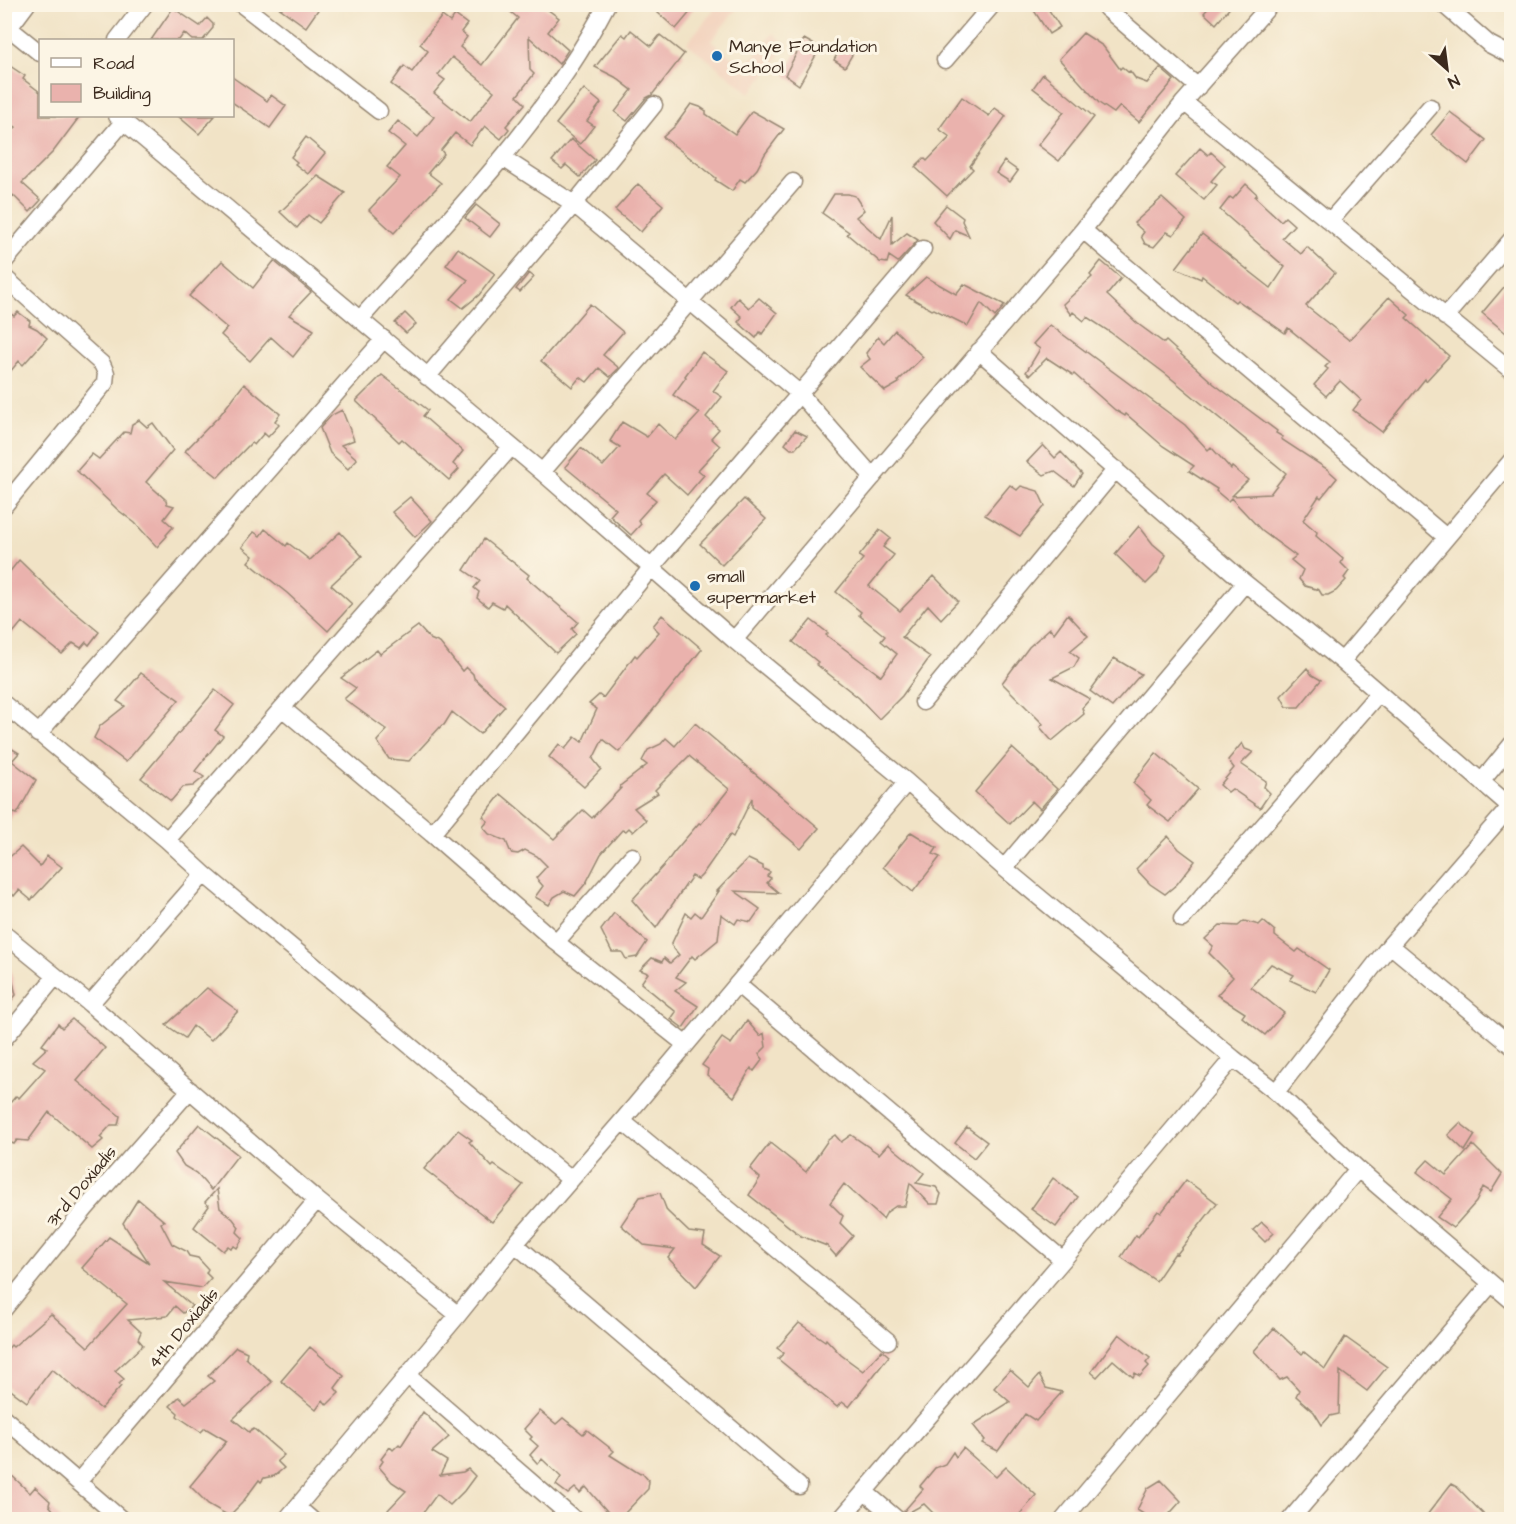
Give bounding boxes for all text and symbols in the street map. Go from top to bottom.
place label: Manye Foundation School [729,34,877,80]
legend [39,39,234,117]
north arrow [1417,39,1477,99]
marker: Manye Foundation School [710,49,724,63]
text: Road [93,51,134,76]
text: N [1444,69,1463,93]
text: Building [93,81,151,107]
place label: small supermarket [707,564,817,610]
marker: small supermarket [688,579,702,593]
street label: 3rd Doxiadis [40,1140,123,1232]
street label: 4th Doxiadis [142,1282,225,1374]

